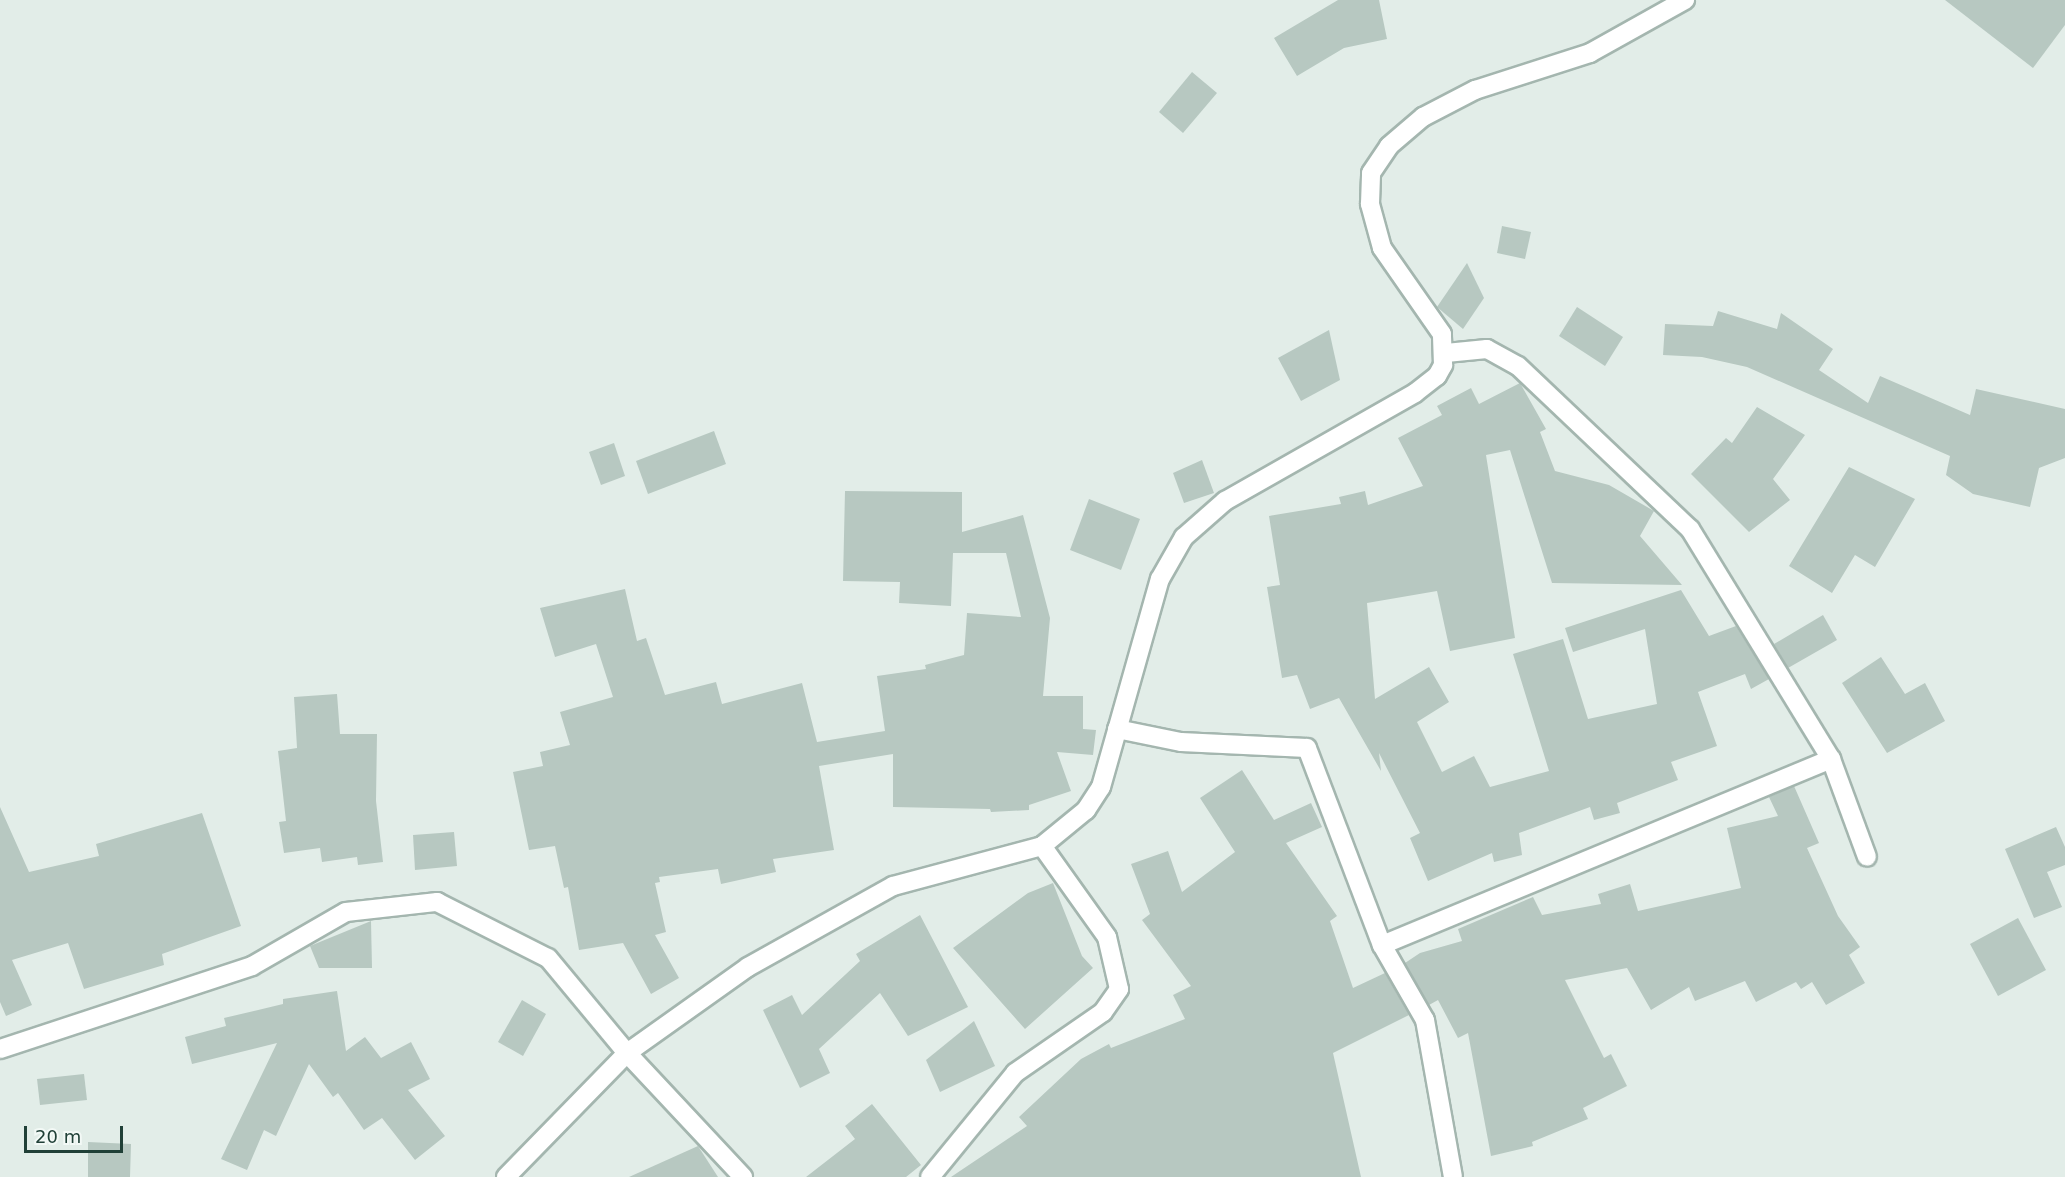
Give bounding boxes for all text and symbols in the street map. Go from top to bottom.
scale bar [27,1114,126,1152]
text: 20 m [35,1126,81,1147]

